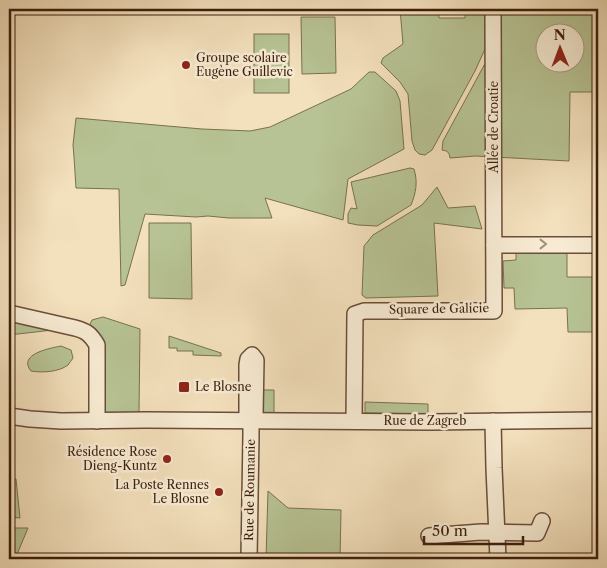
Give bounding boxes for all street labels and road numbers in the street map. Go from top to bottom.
street label: Allée de Croatie [486,81,501,174]
street label: Square de Galicie [389,300,489,317]
street label: Rue de Zagreb [384,413,466,428]
street label: Rue de Roumanie [241,439,258,541]

